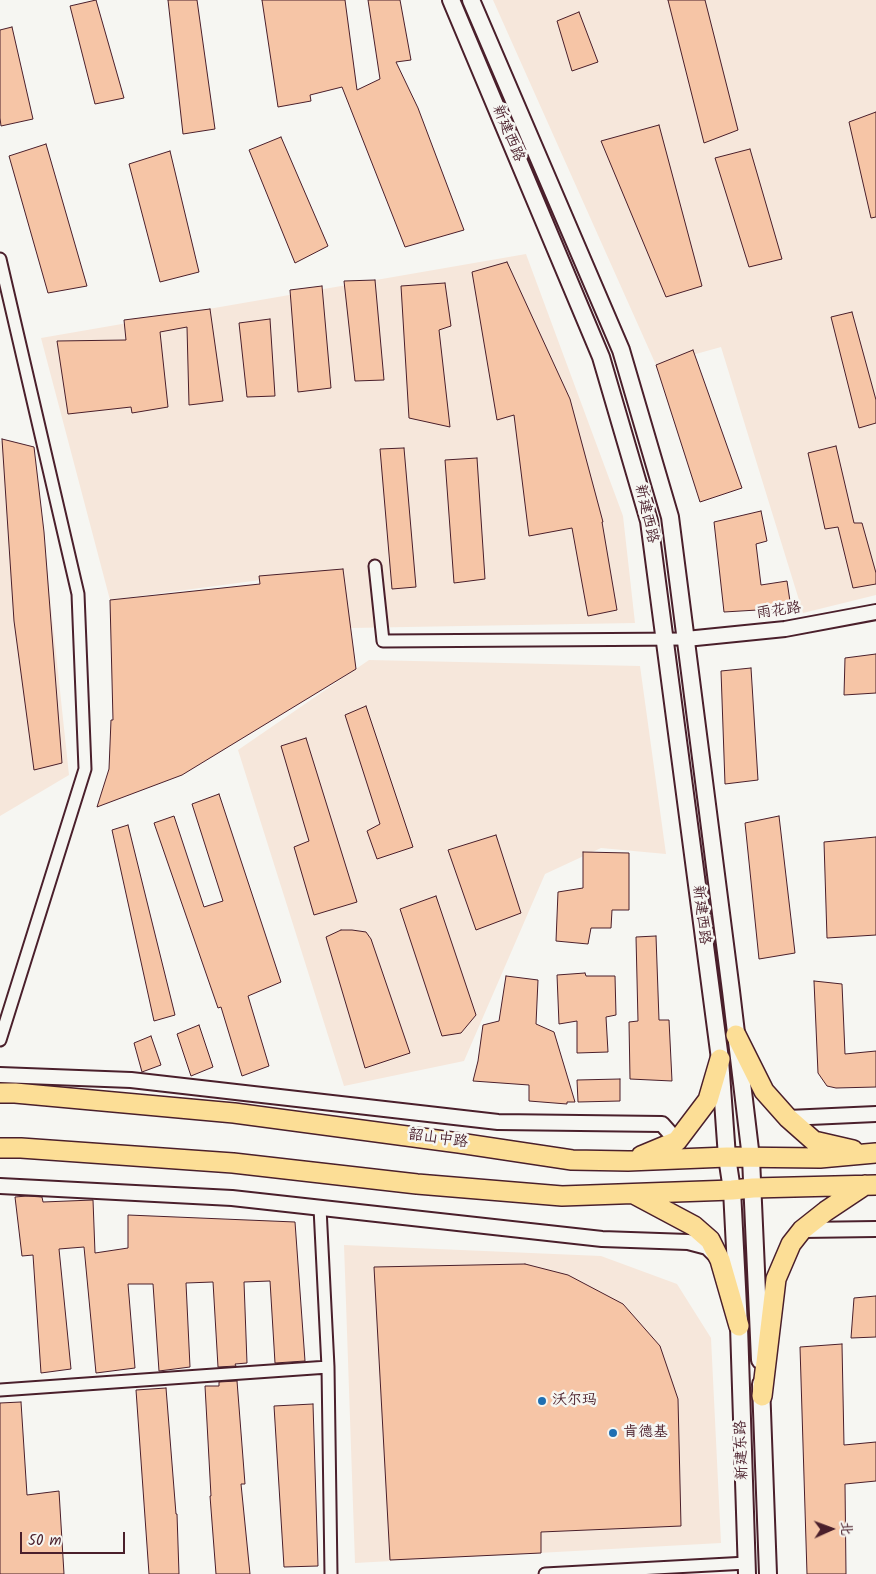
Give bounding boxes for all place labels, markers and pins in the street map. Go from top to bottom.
place label: 沃尔玛 [552,1392,597,1410]
marker: 沃尔玛 [536,1395,548,1407]
place label: 肯德基 [623,1424,668,1442]
marker: 肯德基 [607,1427,619,1439]

